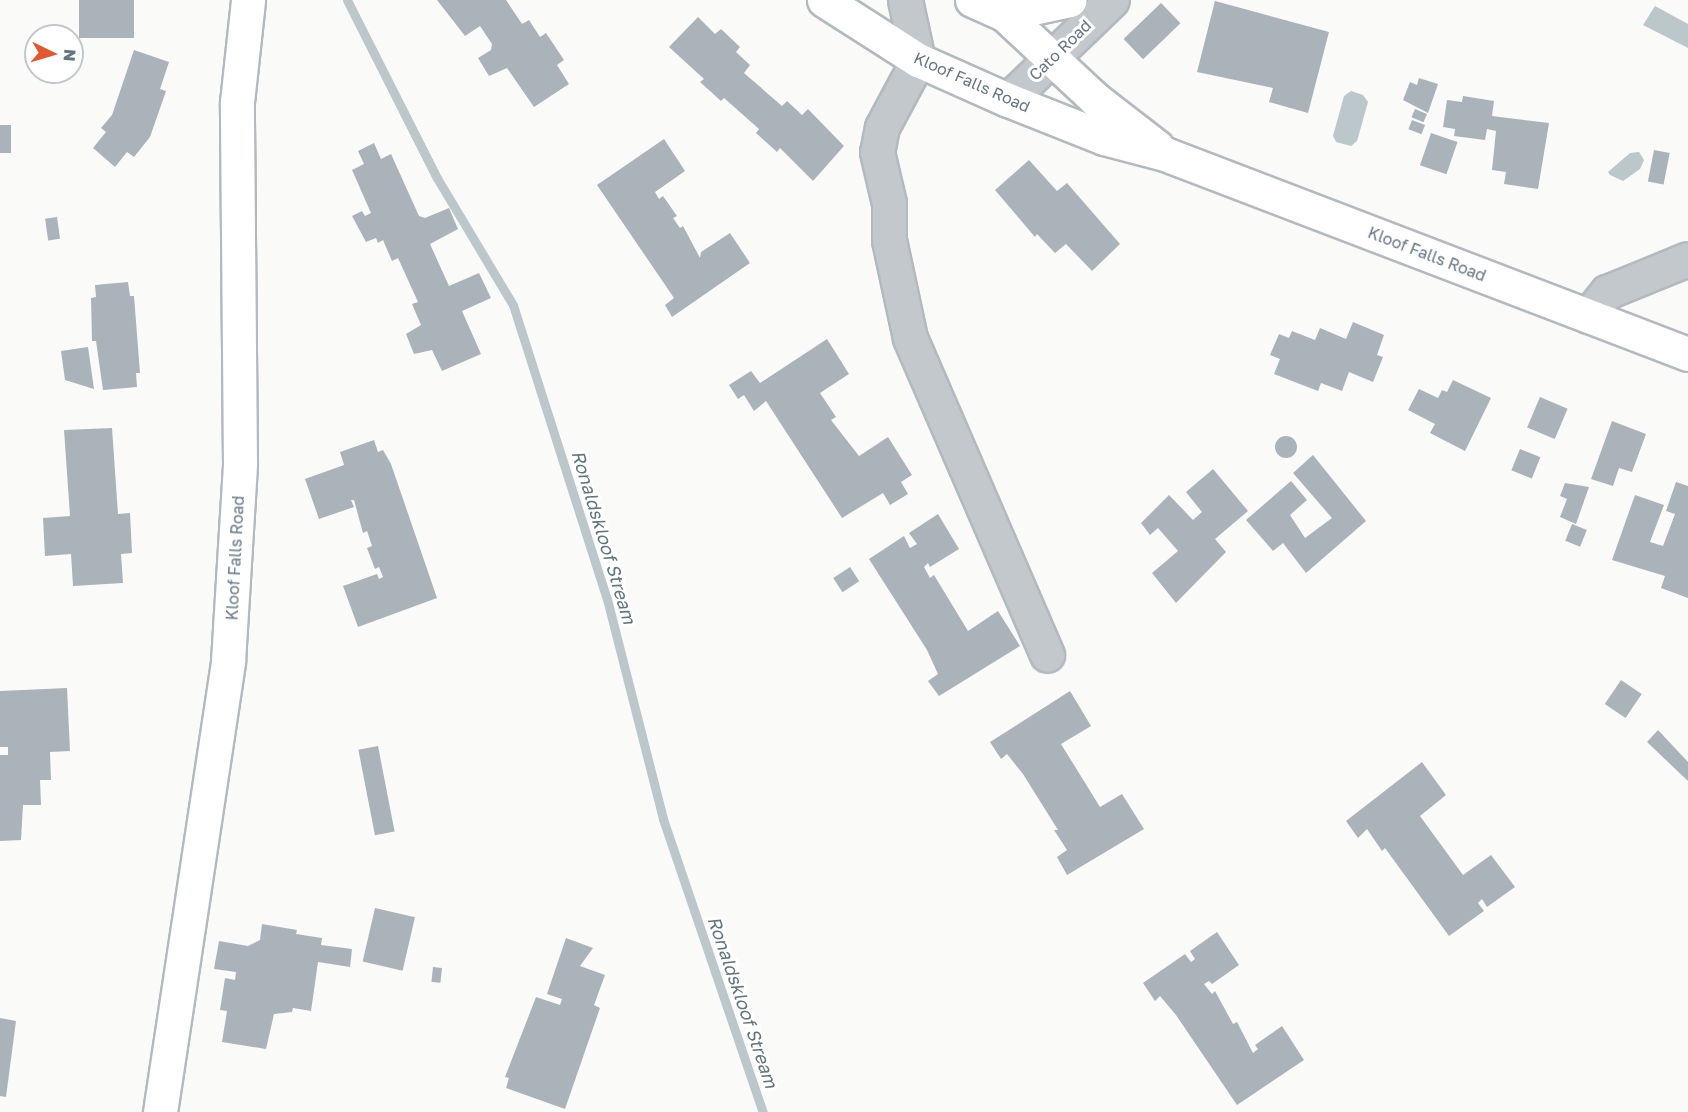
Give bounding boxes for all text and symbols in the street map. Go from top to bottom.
street label: Cato Road [1025,16,1095,84]
north arrow [24,24,84,84]
text: N [59,48,80,62]
street label: Kloof Falls Road [911,48,1033,116]
street label: Kloof Falls Road [1365,223,1489,285]
water label: Ronaldskloof Stream [567,448,641,626]
street label: Kloof Falls Road [222,495,248,621]
water label: Ronaldskloof Stream [703,913,783,1091]

